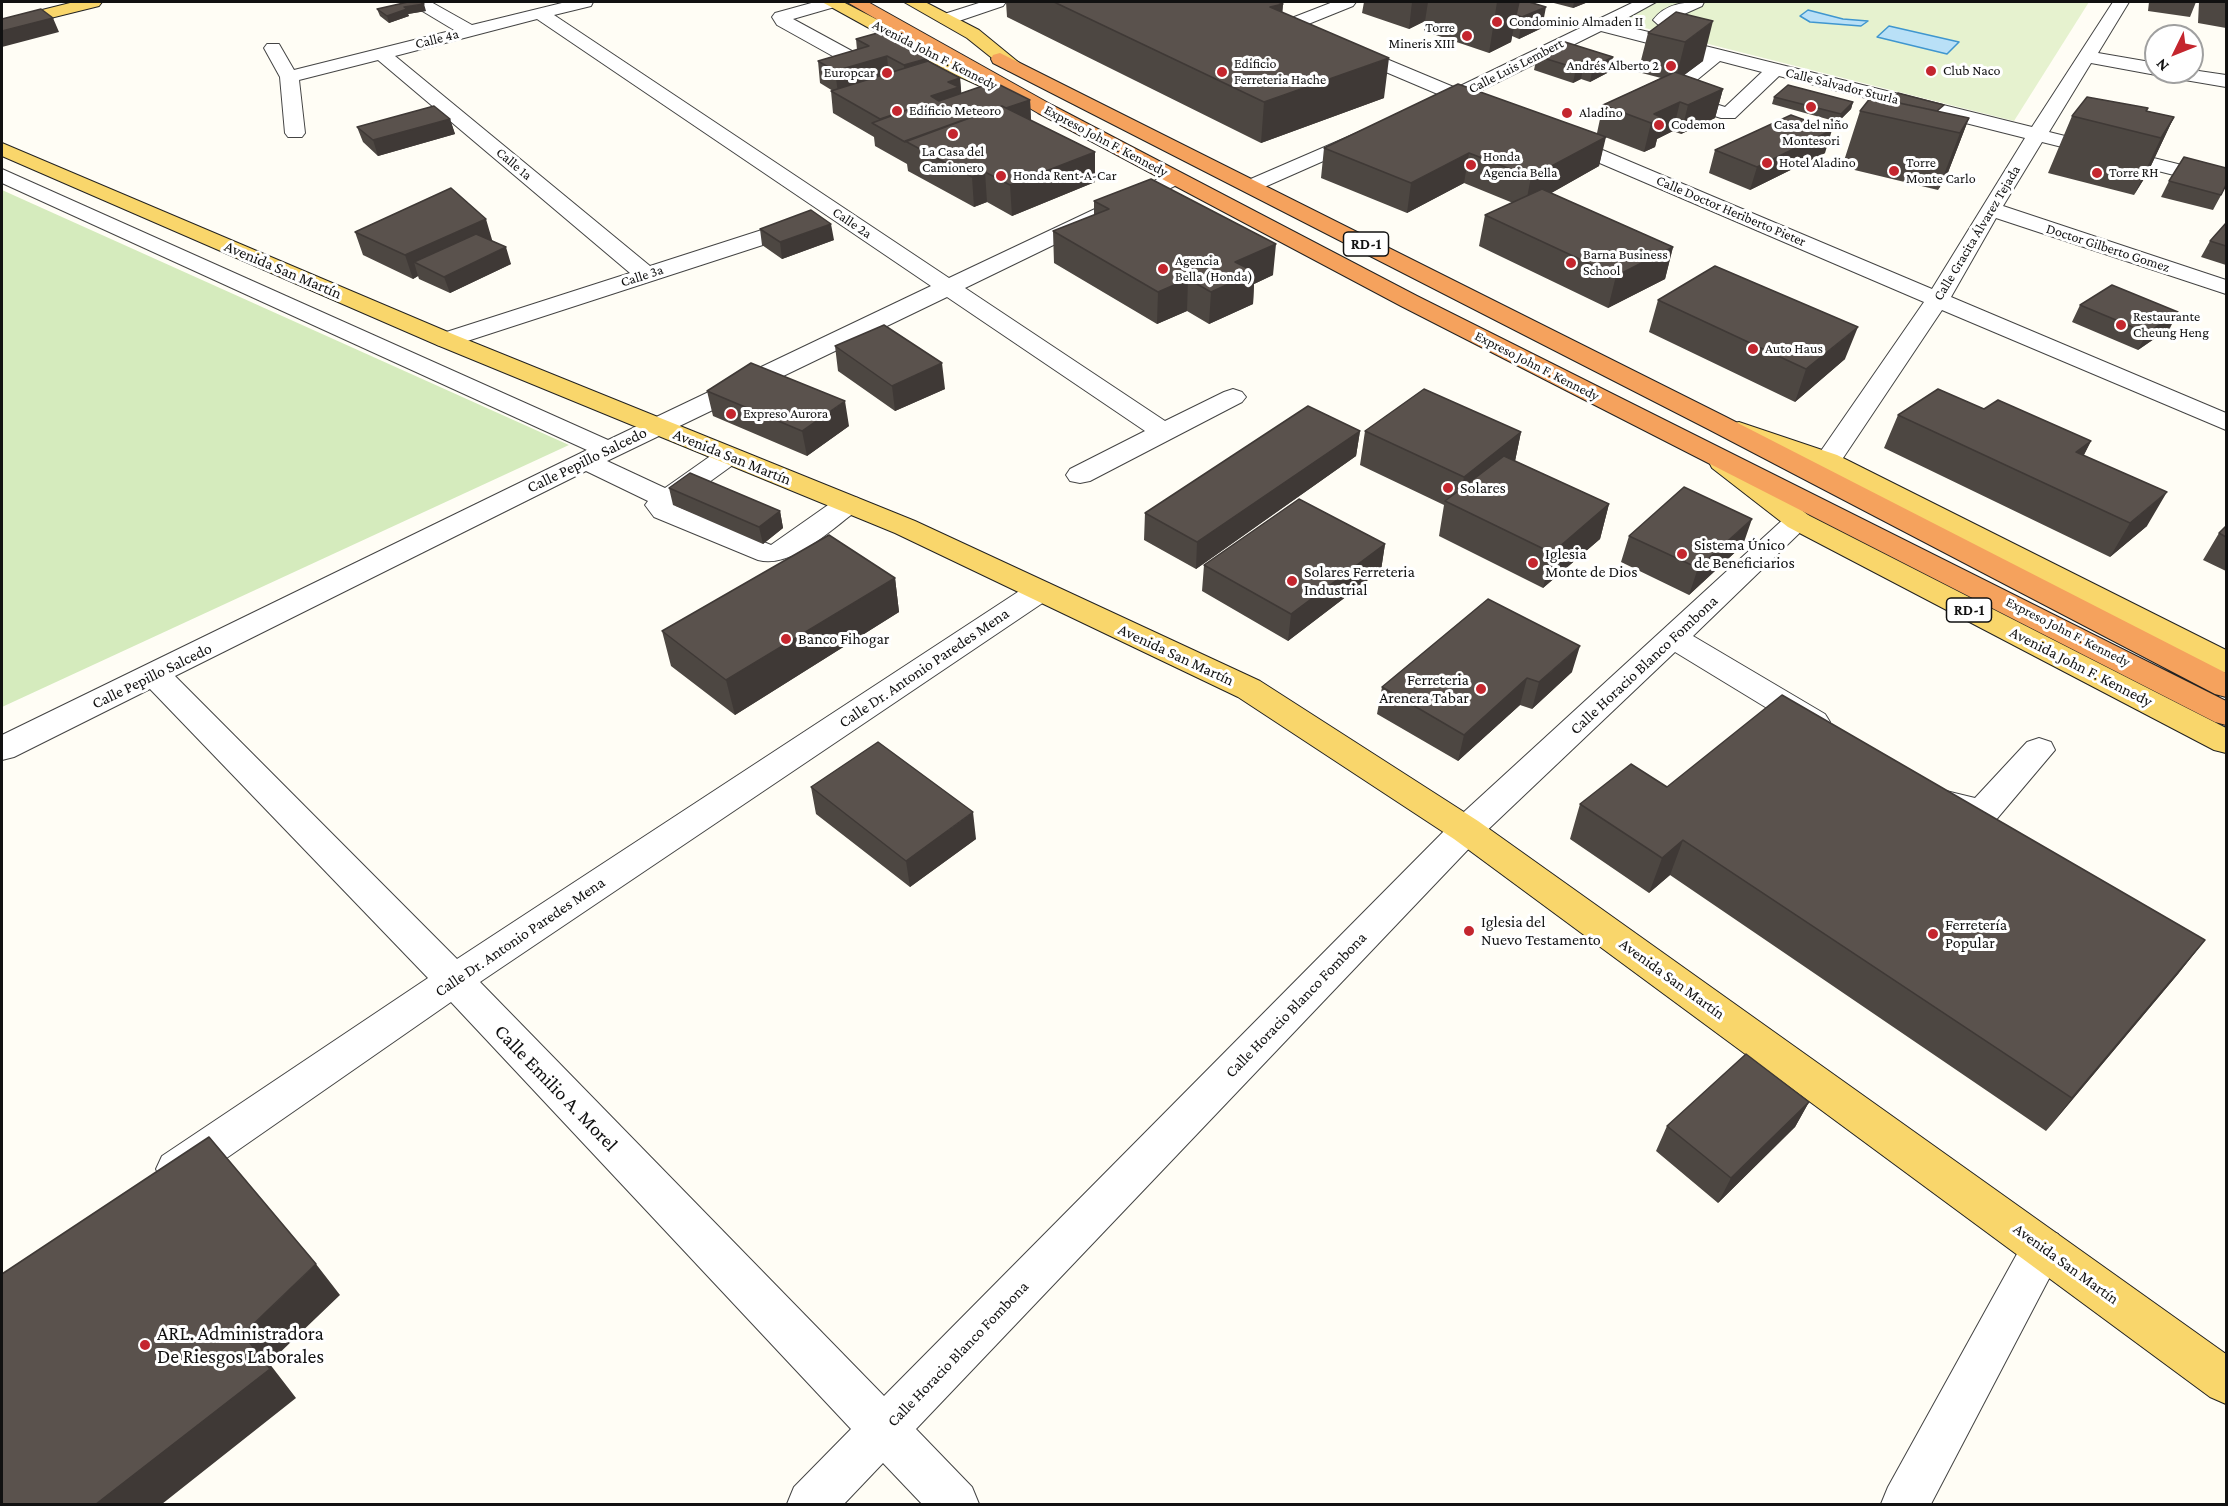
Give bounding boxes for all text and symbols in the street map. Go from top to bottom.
place label: Condominio Almaden II [1509,14,1643,30]
marker: Condominio Almaden II [1490,15,1504,29]
street label: Avenida John F. Kennedy [870,16,1000,94]
place label: Torre Mineris XIII [1389,20,1455,52]
north arrow [2144,24,2204,84]
street label: Calle 4a [413,25,461,53]
marker: Torre Mineris XIII [1460,29,1474,43]
street label: Calle Luis Lembert [1466,35,1566,97]
text: N [2152,55,2172,75]
place label: Edificio Ferreteria Hache [1234,56,1326,88]
place label: Andrés Alberto 2 [1566,58,1659,74]
marker: Andrés Alberto 2 [1664,59,1678,73]
place label: Club Naco [1943,63,2000,79]
street label: Calle Salvador Sturla [1784,64,1900,108]
marker: Club Naco [1924,64,1938,78]
place label: Europcar [824,65,875,81]
marker: Edificio Ferreteria Hache [1215,65,1229,79]
marker: Europcar [880,66,894,80]
marker: Casa del niño Montesori [1804,100,1818,114]
street label: Expreso John F. Kennedy [1041,101,1171,181]
place label: Edificio Meteoro [909,103,1001,119]
marker: Edificio Meteoro [890,104,904,118]
place label: Aladino [1579,105,1623,121]
marker: Aladino [1560,106,1574,120]
place label: Codemon [1671,117,1725,133]
place label: Casa del niño Montesori [1774,117,1848,150]
marker: Codemon [1652,118,1666,132]
marker: La Casa del Camionero [946,127,960,141]
street label: Calle 1a [493,144,535,184]
place label: La Casa del Camionero [922,144,984,176]
place label: Honda Agencia Bella [1483,149,1557,182]
place label: Hotel Aladino [1779,155,1856,171]
place label: Torre Monte Carlo [1906,155,1976,188]
marker: Hotel Aladino [1760,156,1774,170]
marker: Honda Agencia Bella [1464,158,1478,172]
street label: Calle Gracita Álvarez Tejada [1930,162,2024,304]
marker: Torre Monte Carlo [1887,164,1901,178]
place label: Torre RH [2109,165,2158,181]
marker: Torre RH [2090,166,2104,180]
place label: Honda Rent-A-Car [1013,168,1117,184]
marker: Honda Rent-A-Car [994,169,1008,183]
street label: Calle Doctor Heriberto Pieter [1654,172,1808,250]
street label: Calle 2a [829,204,875,242]
street label: Doctor Gilberto Gomez [2044,220,2172,276]
road number: RD-1 [1344,232,1388,256]
street label: Avenida San Martín [221,237,345,303]
place label: Barna Business School [1583,247,1668,280]
place label: Agencia Bella (Honda) [1175,253,1253,286]
marker: Barna Business School [1564,256,1578,270]
street label: Calle 3a [619,261,665,291]
marker: Agencia Bella (Honda) [1156,262,1170,276]
place label: Restaurante Cheung Heng [2133,309,2209,342]
marker: Restaurante Cheung Heng [2114,318,2128,332]
street label: Expreso John F. Kennedy [1472,327,1602,405]
place label: Auto Haus [1765,341,1823,357]
marker: Auto Haus [1746,342,1760,356]
place label: Expreso Aurora [743,406,828,422]
marker: Expreso Aurora [724,407,738,421]
street label: Calle Pepillo Salcedo [524,423,650,497]
street label: Avenida San Martín [670,425,794,489]
place label: Solares [1460,478,1506,498]
marker: Solares [1441,481,1455,495]
place label: Sistema Único de Beneficiarios [1694,535,1795,573]
place label: Iglesia Monte de Dios [1545,544,1638,582]
marker: Sistema Único de Beneficiarios [1675,547,1689,561]
marker: Iglesia Monte de Dios [1526,556,1540,570]
place label: Solares Ferreteria Industrial [1304,562,1415,600]
marker: Solares Ferreteria Industrial [1285,574,1299,588]
street label: Calle Horacio Blanco Fombona [1566,591,1722,739]
street label: Expreso John F. Kennedy [2003,593,2133,671]
road number: RD-1 [1946,598,1992,622]
street label: Calle Dr. Antonio Paredes Mena [835,604,1013,732]
street label: Avenida San Martín [1115,620,1237,690]
street label: Avenida John F. Kennedy [2006,623,2156,711]
place label: Banco Fihogar [798,629,890,649]
marker: Banco Fihogar [779,632,793,646]
street label: Calle Pepillo Salcedo [89,639,215,713]
place label: Ferreteria Arenera Tabar [1379,670,1469,708]
marker: Ferreteria Arenera Tabar [1474,682,1488,696]
street label: Calle Dr. Antonio Paredes Mena [431,873,609,1001]
place label: Iglesia del Nuevo Testamento [1481,912,1601,950]
place label: Ferretería Popular [1945,915,2007,953]
marker: Iglesia del Nuevo Testamento [1462,924,1476,938]
marker: Ferretería Popular [1926,927,1940,941]
street label: Calle Horacio Blanco Fombona [1221,928,1371,1082]
street label: Avenida San Martín [1616,934,1728,1024]
street label: Calle Emilio A. Morel [489,1019,623,1157]
street label: Avenida San Martín [2010,1219,2122,1309]
street label: Calle Horacio Blanco Fombona [883,1277,1033,1431]
place label: ARL. Administradora De Riesgos Laborales [157,1322,324,1369]
marker: ARL. Administradora De Riesgos Laborales [138,1338,152,1352]

